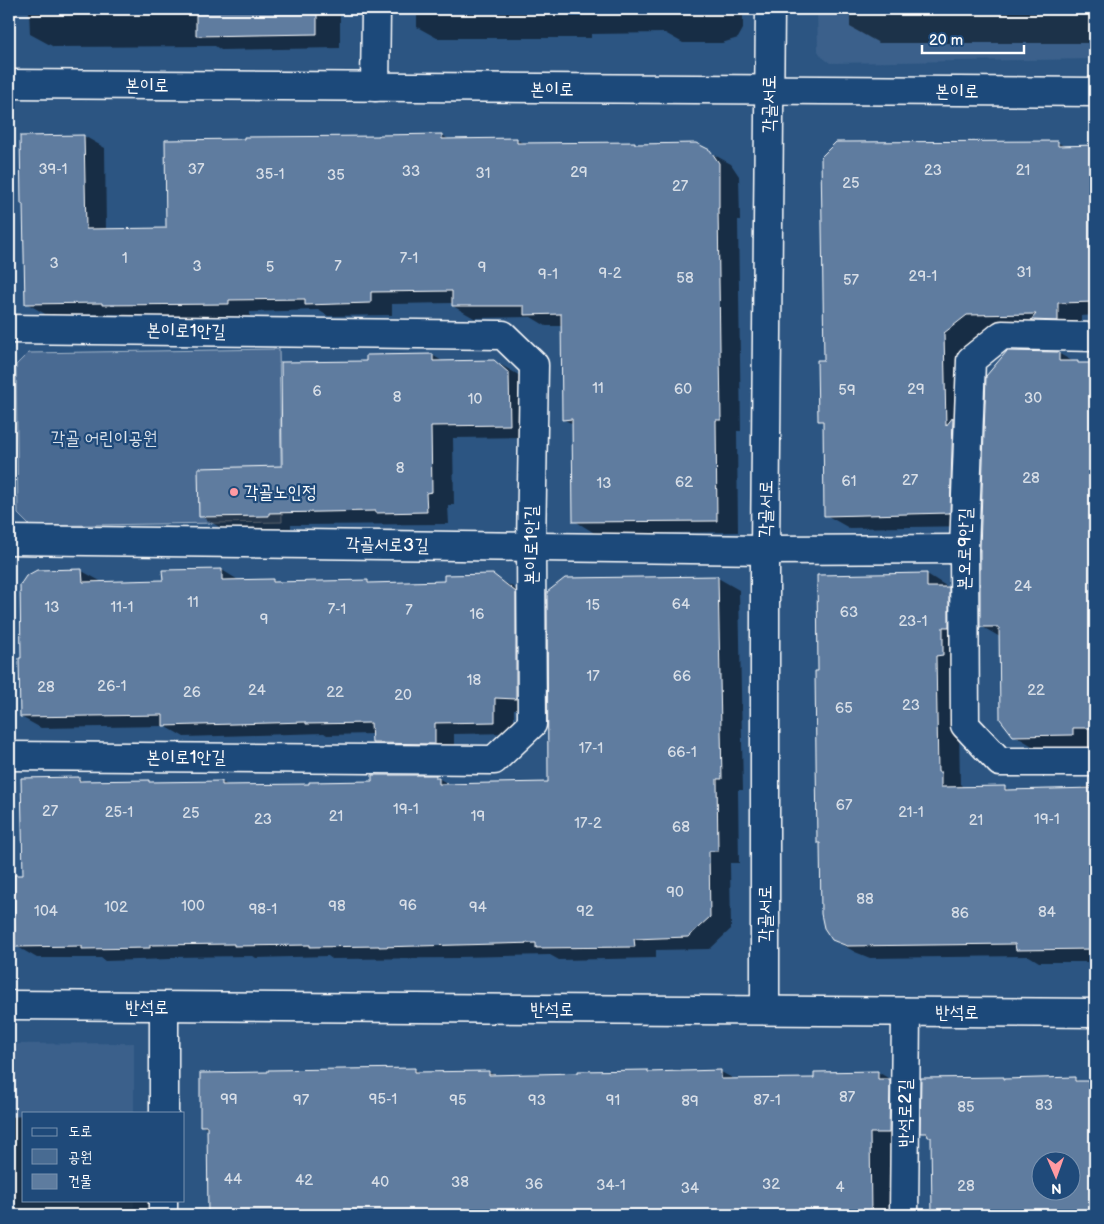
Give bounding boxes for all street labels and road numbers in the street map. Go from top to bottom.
street label: 본이로 [125,75,169,96]
street label: 각골서로 [759,75,780,133]
street label: 본이로 [530,79,574,100]
street label: 본이로 [935,81,979,102]
street label: 본이로1안길 [146,320,226,342]
street label: 각골서로 [755,480,777,538]
street label: 본이로1안길 [521,505,542,585]
street label: 본오로9안길 [954,507,976,591]
street label: 각골서로3길 [345,534,429,556]
street label: 본이로1안길 [146,747,226,768]
street label: 각골서로 [755,885,776,943]
street label: 반석로 [125,997,169,1018]
street label: 반석로 [530,999,574,1020]
street label: 반석로 [935,1002,979,1023]
street label: 반석로2길 [895,1078,916,1147]

